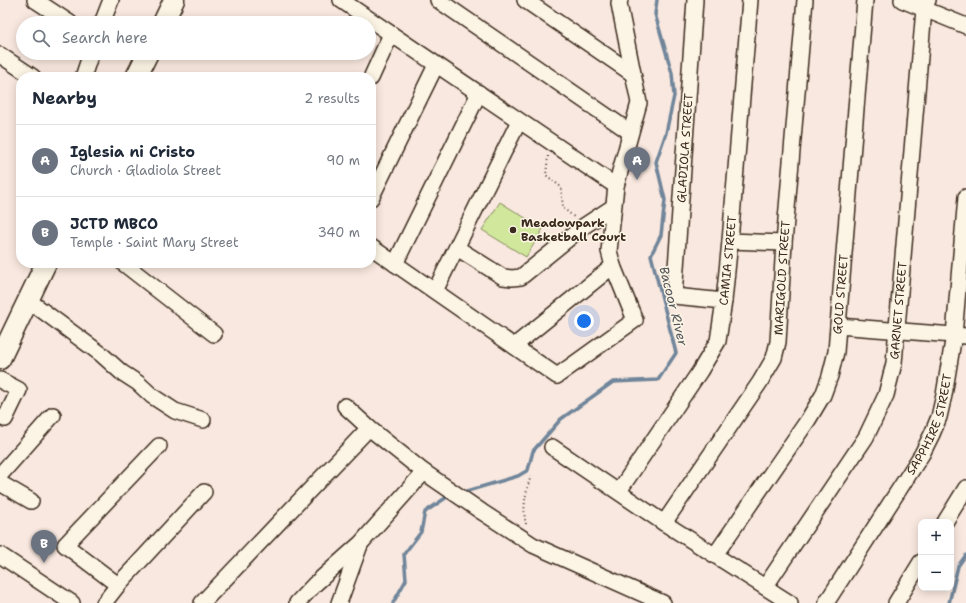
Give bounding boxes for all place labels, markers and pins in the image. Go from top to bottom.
pin: A [624,147,650,180]
place label: Meadowpark Basketball Court [521,215,626,245]
marker: Meadowpark Basketball Court [508,225,518,235]
pin: B [31,530,57,563]

